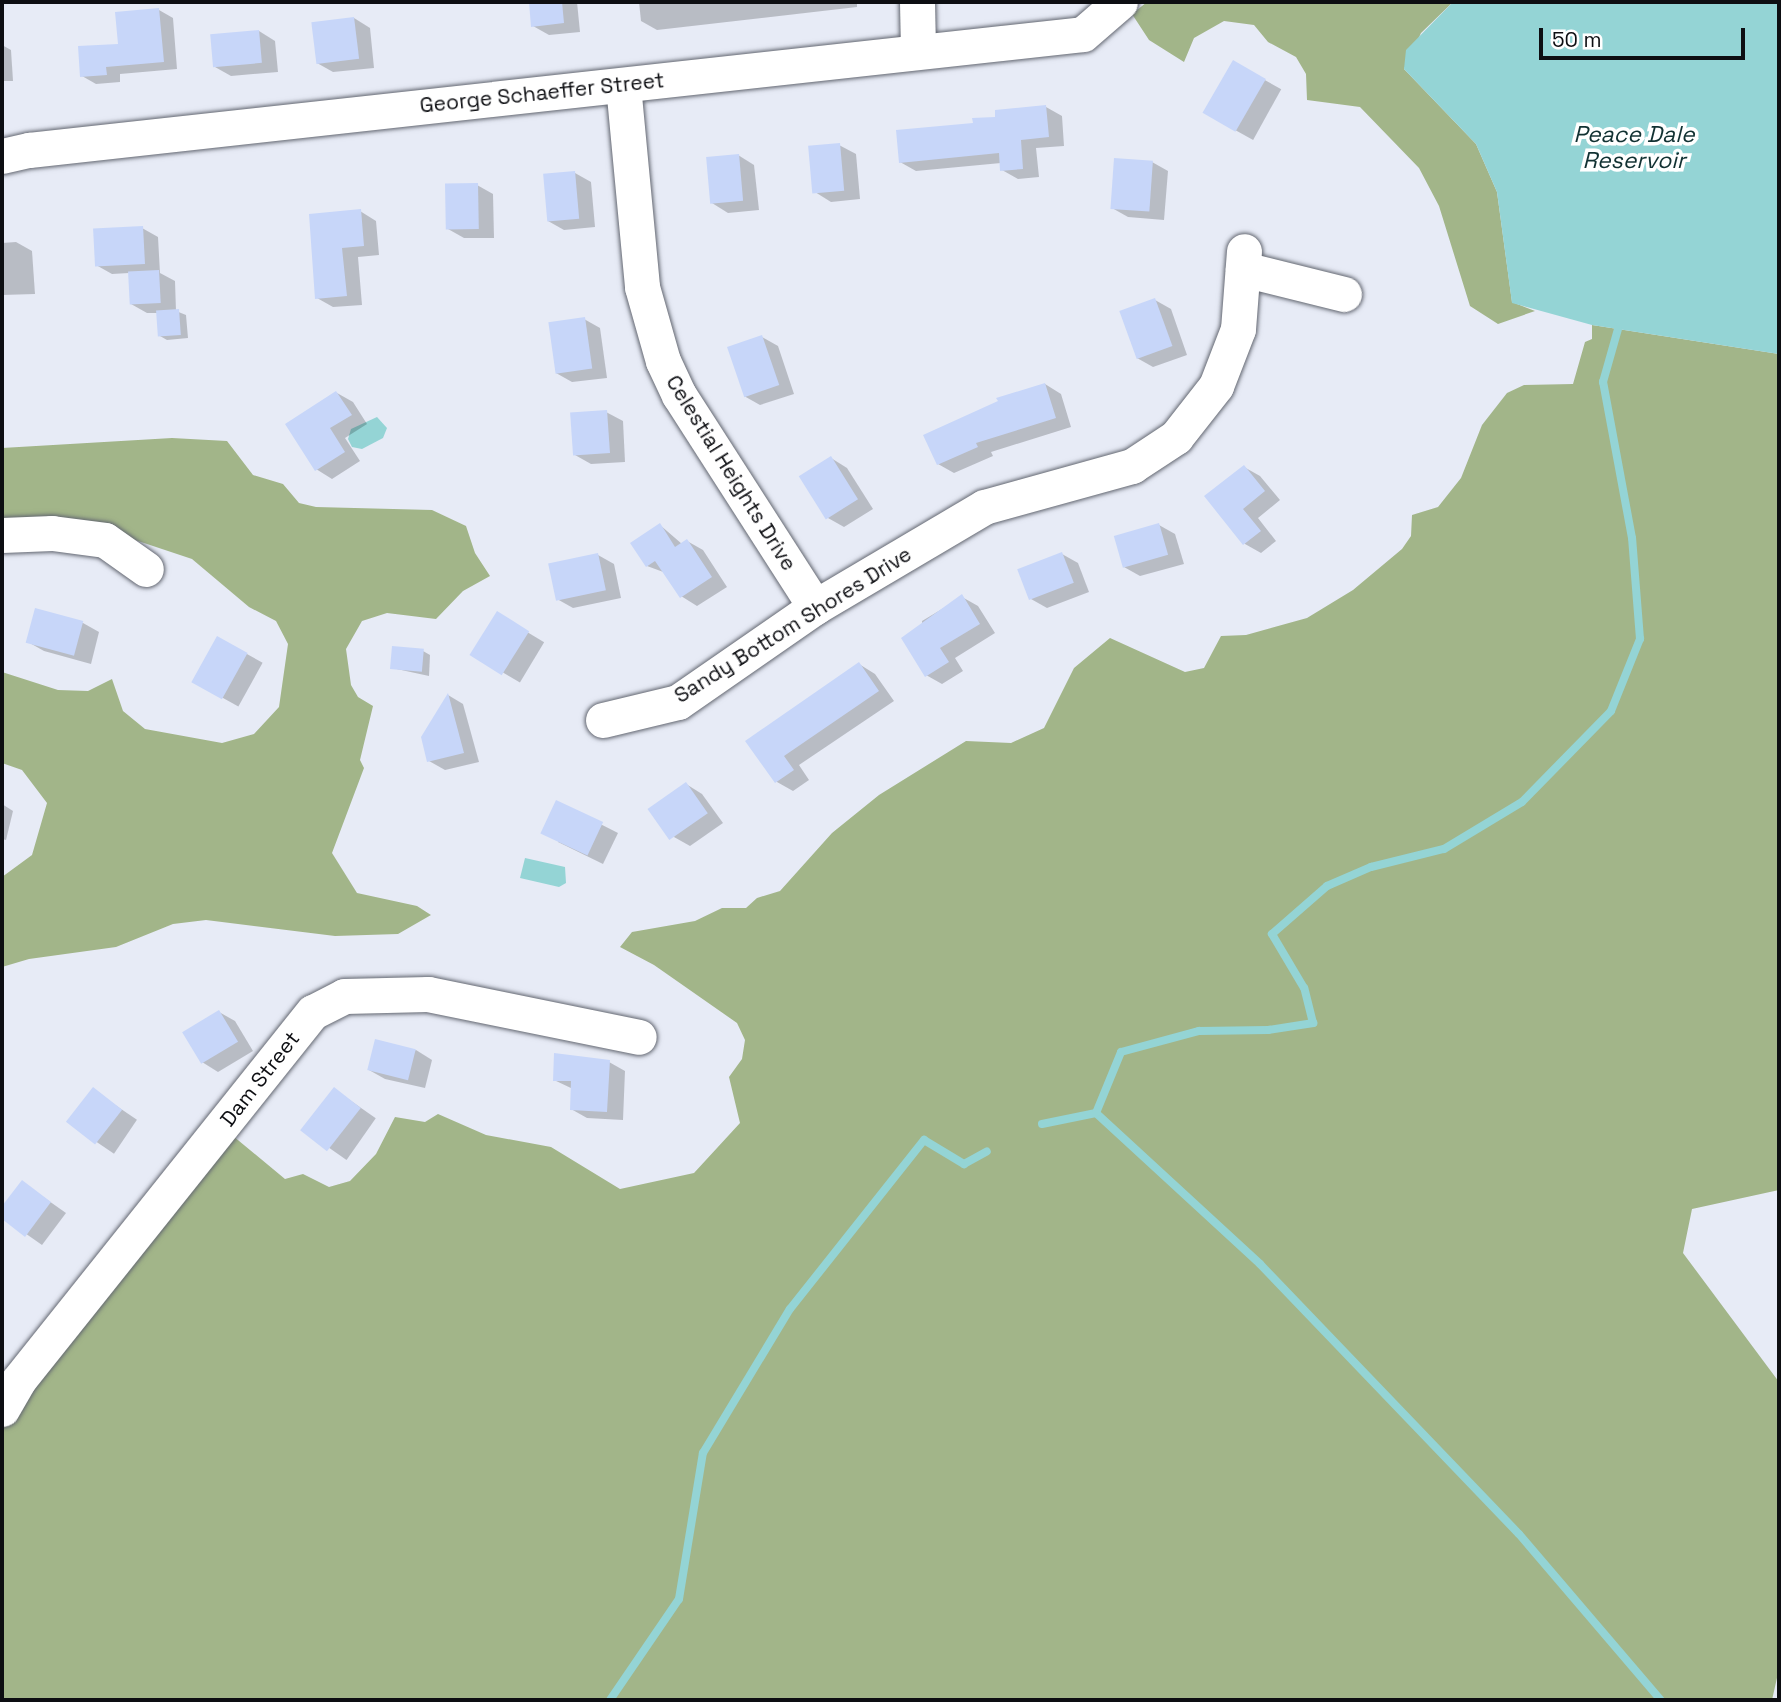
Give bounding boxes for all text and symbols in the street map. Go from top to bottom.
scale bar [1543,14,1750,58]
text: 50 m [1552,26,1602,53]
street label: George Schaeffer Street [419,68,665,118]
water label: Peace Dale Reservoir [1574,120,1694,174]
street label: Celestial Heights Drive [661,371,801,575]
street label: Sandy Bottom Shores Drive [670,542,916,708]
street label: Dam Street [215,1026,305,1132]

